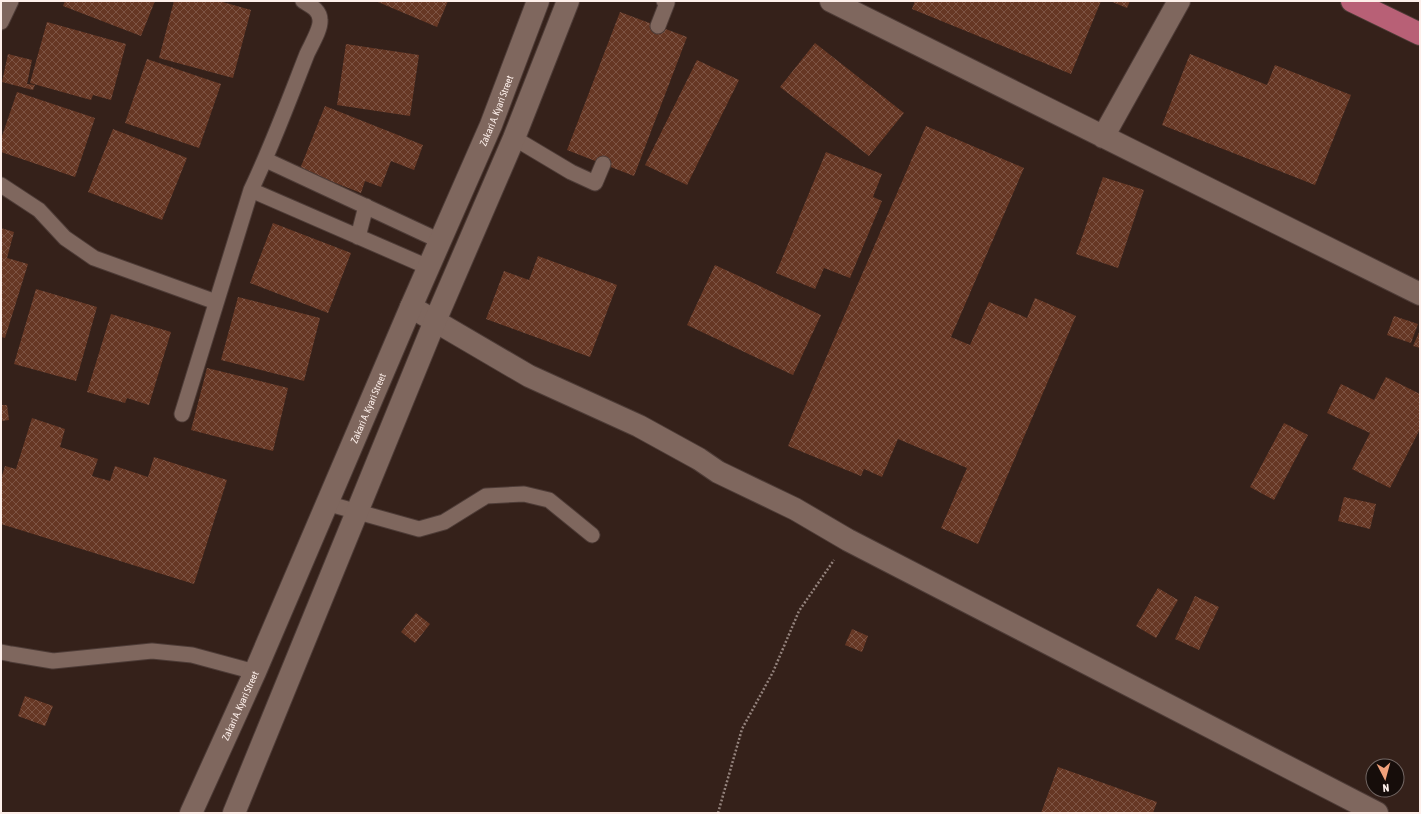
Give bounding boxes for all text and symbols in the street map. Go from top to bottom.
street label: Zakari A. Kyari Street [477,74,515,147]
street label: Zakari A. Kyari Street [348,371,388,445]
street label: Zakari A. Kyari Street [219,669,260,742]
north arrow [1365,758,1405,798]
text: N [1382,782,1390,794]

